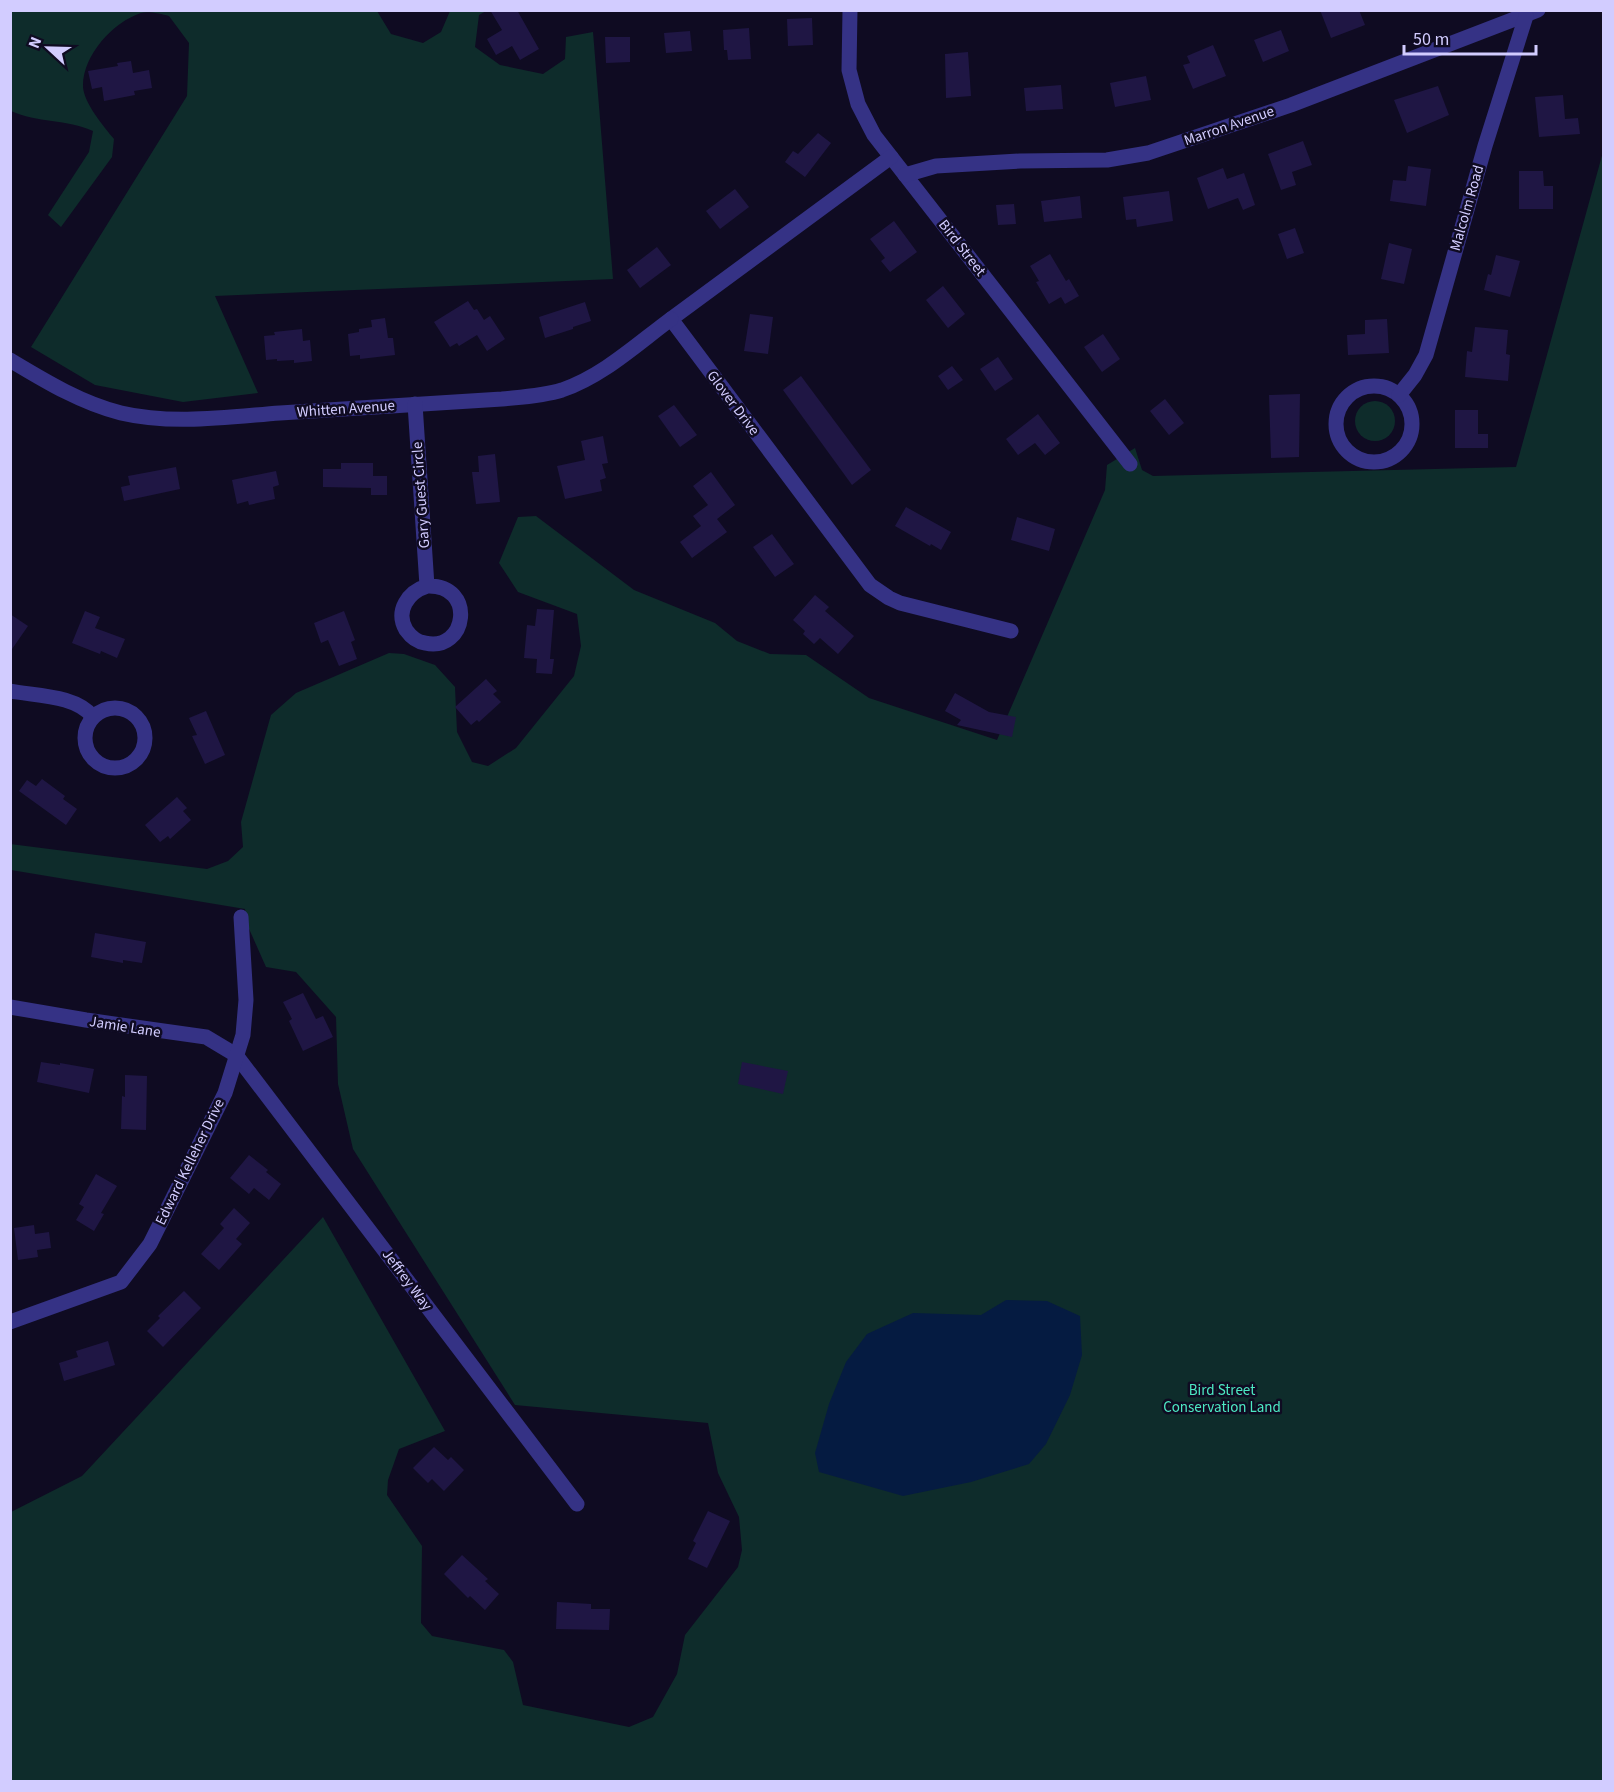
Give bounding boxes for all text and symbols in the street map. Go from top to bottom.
north arrow [18,18,78,78]
scale bar [1404,18,1536,56]
text: 50 m [1413,27,1449,52]
text: N [23,34,47,52]
street label: Marron Avenue [1181,101,1277,151]
street label: Malcolm Road [1445,163,1489,253]
street label: Bird Street [933,215,991,281]
street label: Glover Drive [702,366,764,440]
street label: Whitten Avenue [296,395,396,423]
street label: Gary Guest Circle [407,441,435,549]
street label: Jamie Lane [88,1011,162,1043]
street label: Edward Kelleher Drive [150,1095,230,1229]
street label: Jeffrey Way [377,1245,437,1315]
park label: Bird Street Conservation Land [1163,1380,1281,1418]

